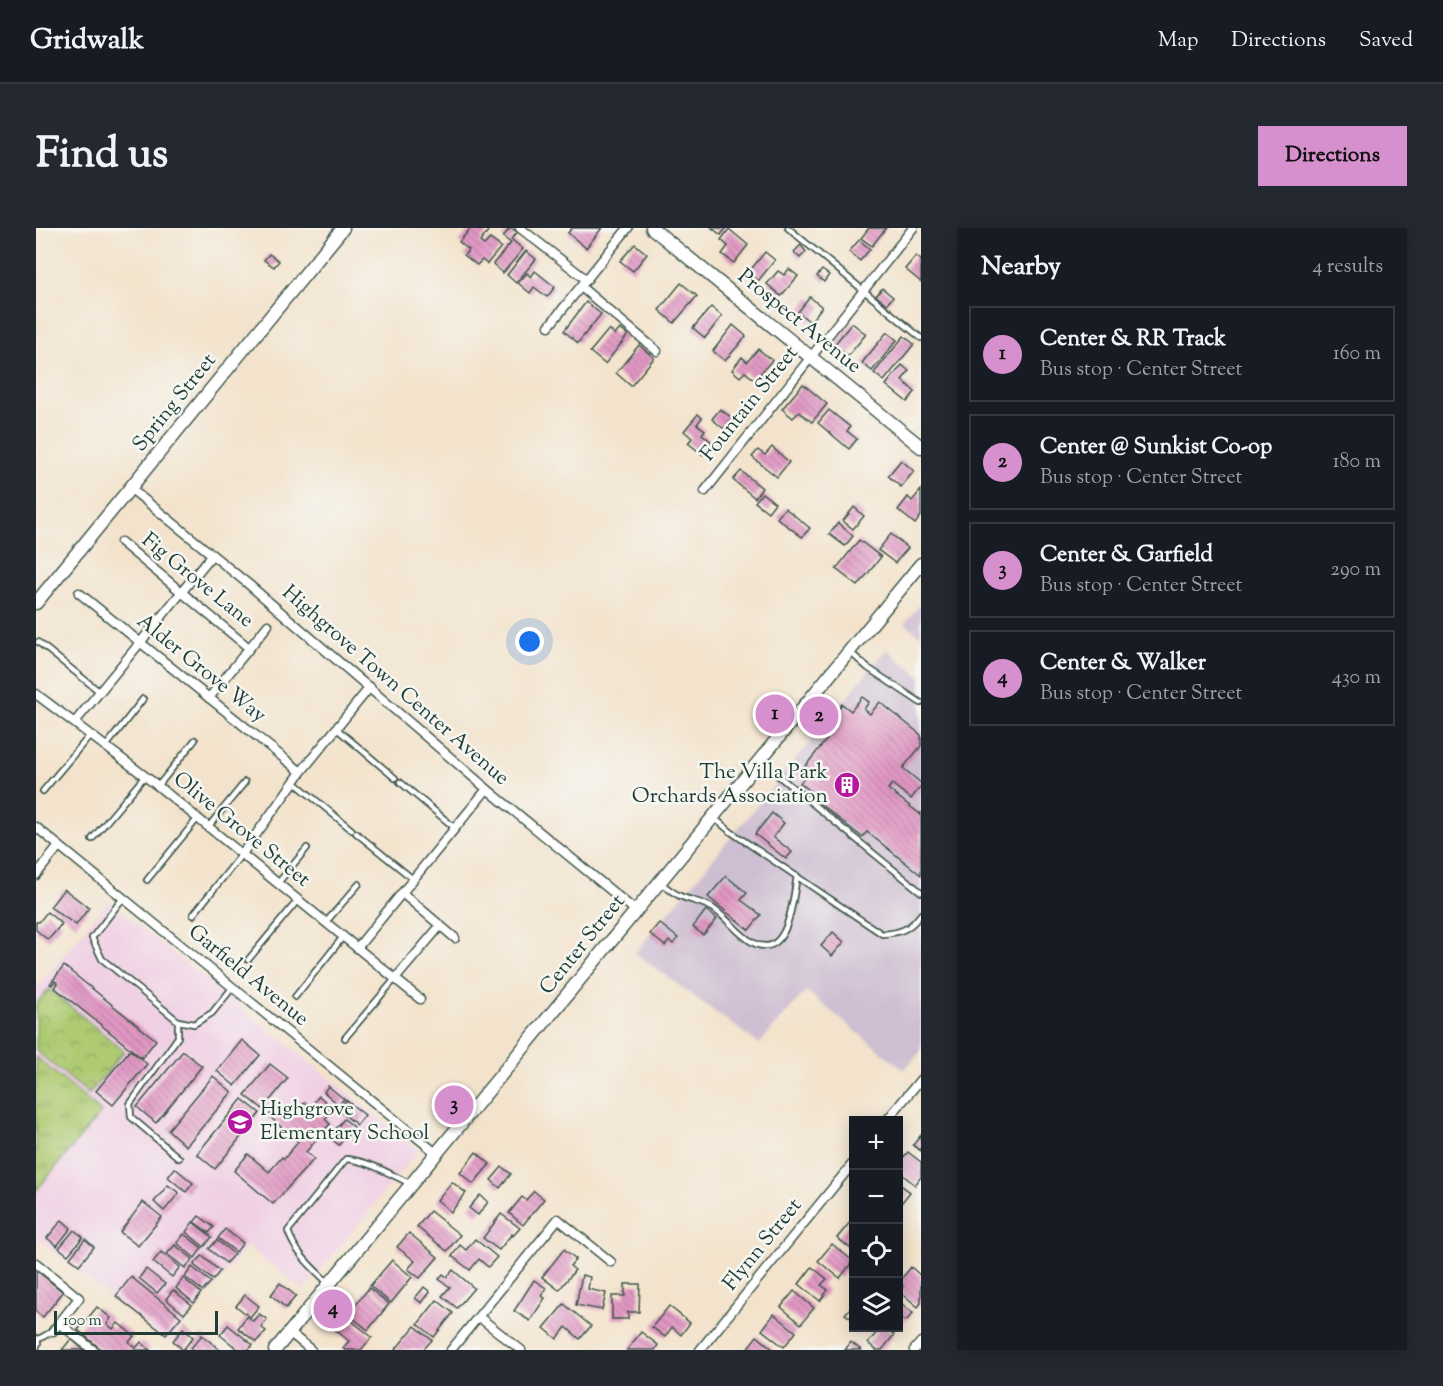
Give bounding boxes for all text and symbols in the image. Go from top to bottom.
text: Gridwalk [30,21,144,61]
text: Map [1158,26,1198,56]
text: Directions [1231,26,1326,56]
text: Saved [1359,26,1413,56]
text: Find us [36,126,168,186]
button: Directions [1258,126,1407,186]
text: Nearby [981,249,1061,286]
text: 4 results [1312,253,1383,282]
street label: Prospect Avenue [731,263,867,381]
text: Center & RR Track [1040,324,1226,356]
street label: Fountain Street [694,340,806,468]
text: 1 [999,340,1006,369]
text: 160 m [1333,340,1381,369]
street label: Spring Street [126,347,224,459]
text: Bus stop · Center Street [1040,356,1242,385]
text: Center @ Sunkist Co-op [1040,432,1272,464]
text: 2 [998,448,1007,477]
text: 180 m [1333,448,1381,477]
text: Bus stop · Center Street [1040,464,1242,493]
street label: Fig Grove Lane [134,526,260,636]
text: Center & Garfield [1040,540,1213,572]
text: 3 [998,556,1007,585]
text: 290 m [1331,556,1381,585]
text: Bus stop · Center Street [1040,572,1242,601]
street label: Highgrove Town Center Avenue [275,579,515,793]
street label: Alder Grove Way [130,607,273,731]
your location [515,627,544,656]
text: Center & Walker [1040,648,1206,680]
text: 4 [997,664,1008,693]
text: 430 m [1332,664,1381,693]
text: Bus stop · Center Street [1040,680,1242,709]
pin: 1 [756,692,794,736]
pin: 2 [800,694,838,738]
place label: The Villa Park Orchards Association [632,758,829,812]
street label: Olive Grove Street [166,765,316,895]
building icon: The Villa Park Orchards Association [832,770,862,800]
street label: Center Street [533,888,633,1002]
street label: Garfield Avenue [181,918,315,1034]
pin: 3 [434,1082,474,1128]
place label: Highgrove Elementary School [260,1095,430,1149]
school or university icon: Highgrove Elementary School [225,1107,255,1137]
map controls [849,1116,903,1332]
button: + [849,1116,903,1170]
button: − [849,1170,903,1224]
street label: Flynn Street [716,1192,810,1298]
button: locate [849,1224,903,1278]
button: layers [849,1278,903,1332]
pin: 4 [314,1286,352,1332]
scale bar [54,1308,218,1336]
text: 100 m [63,1310,102,1333]

